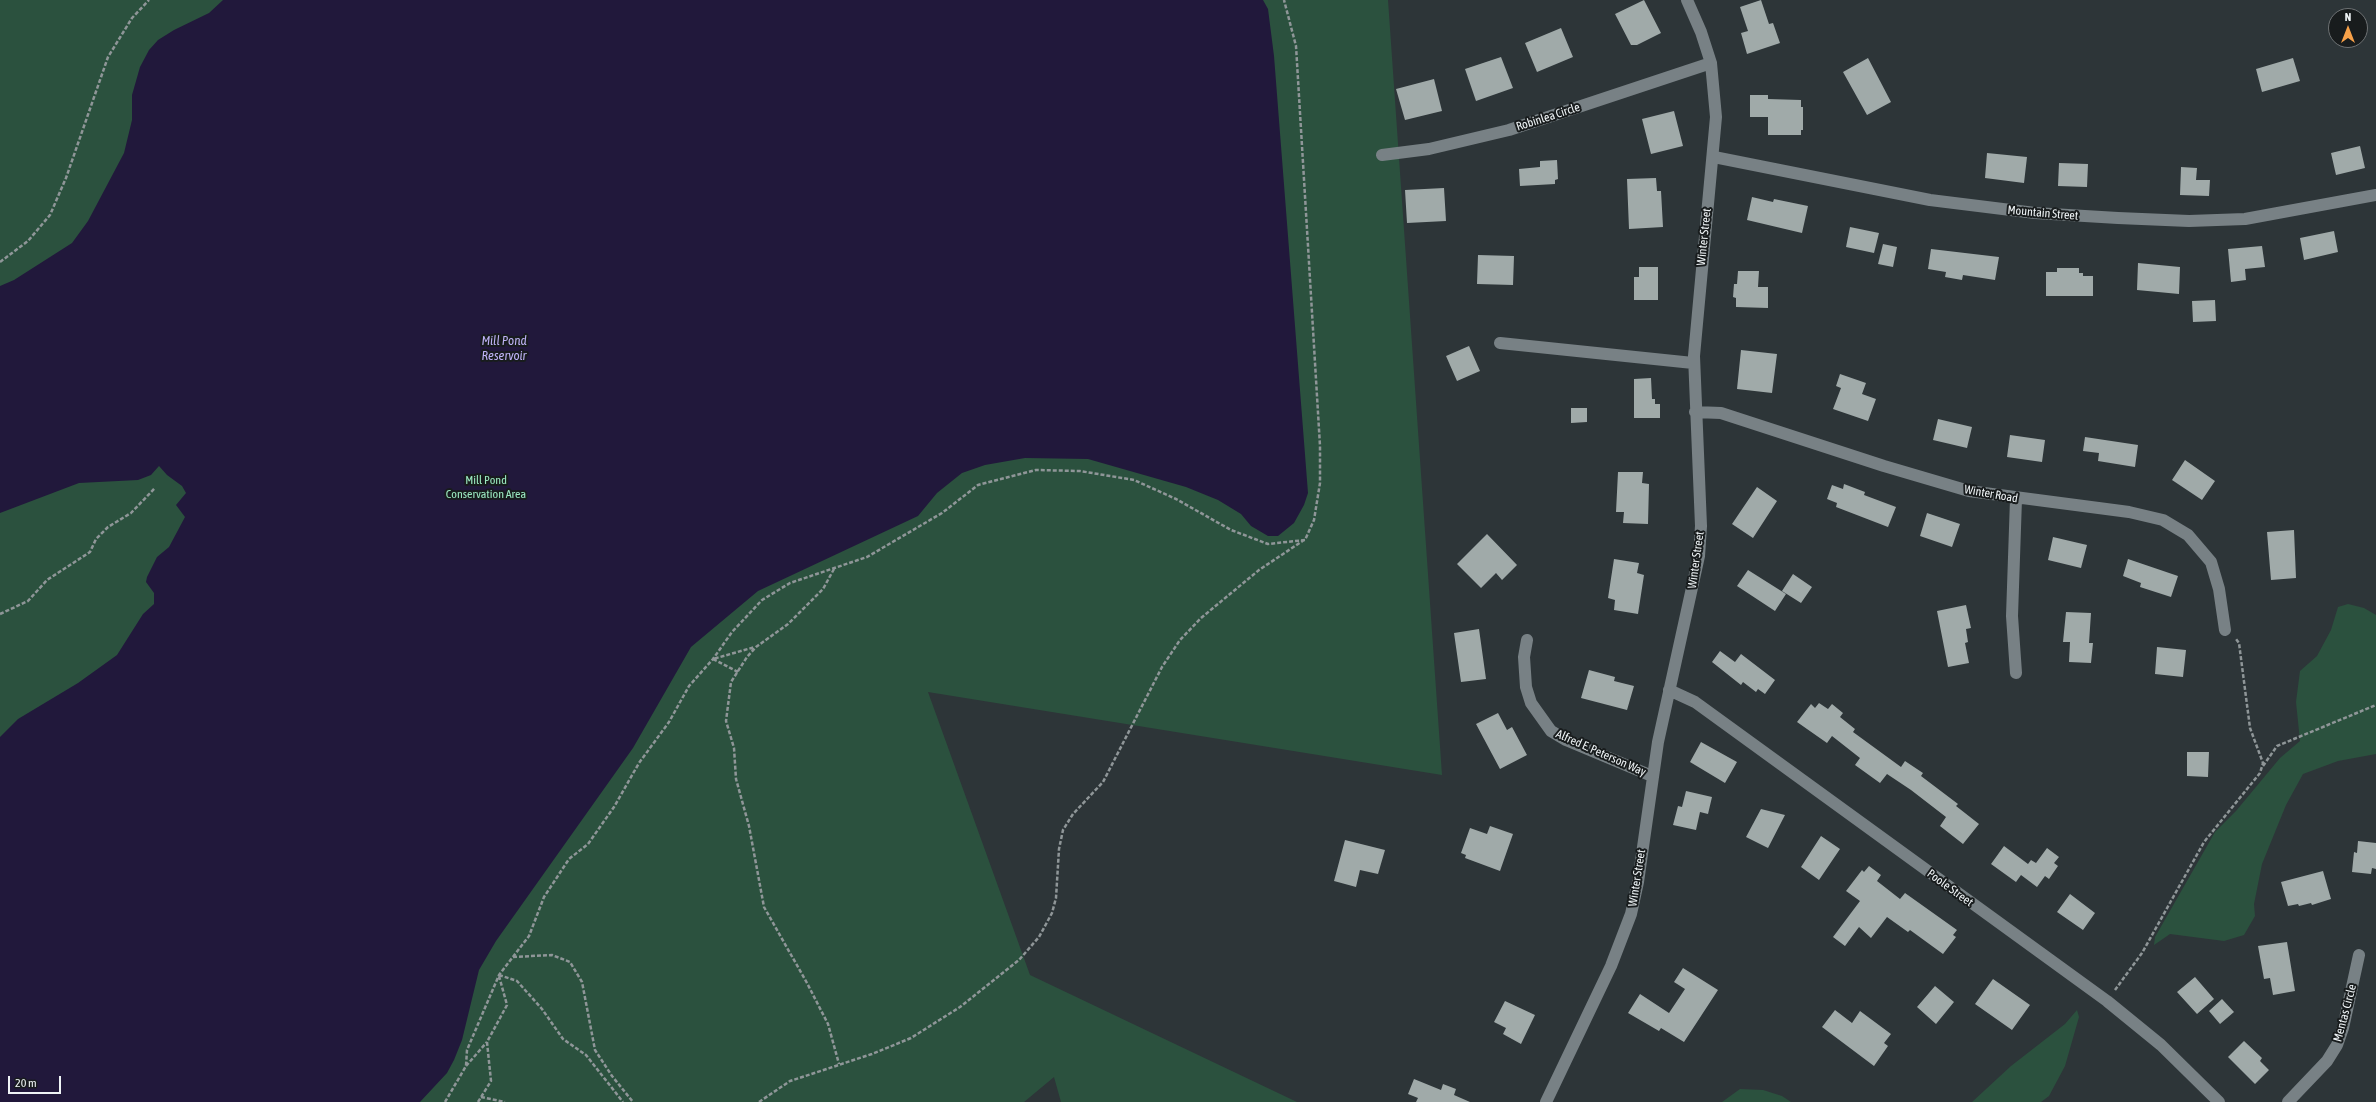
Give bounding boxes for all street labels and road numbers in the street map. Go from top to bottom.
street label: Robinlea Circle [1514,100,1582,134]
street label: Mountain Street [2007,203,2079,223]
street label: Winter Street [1694,208,1714,266]
street label: Winter Road [1963,482,2019,506]
street label: Winter Street [1685,530,1707,590]
street label: Alfred E. Peterson Way [1554,727,1648,779]
street label: Winter Street [1625,848,1649,908]
street label: Poole Street [1924,866,1976,910]
street label: Mentas Circle [2330,983,2360,1043]

